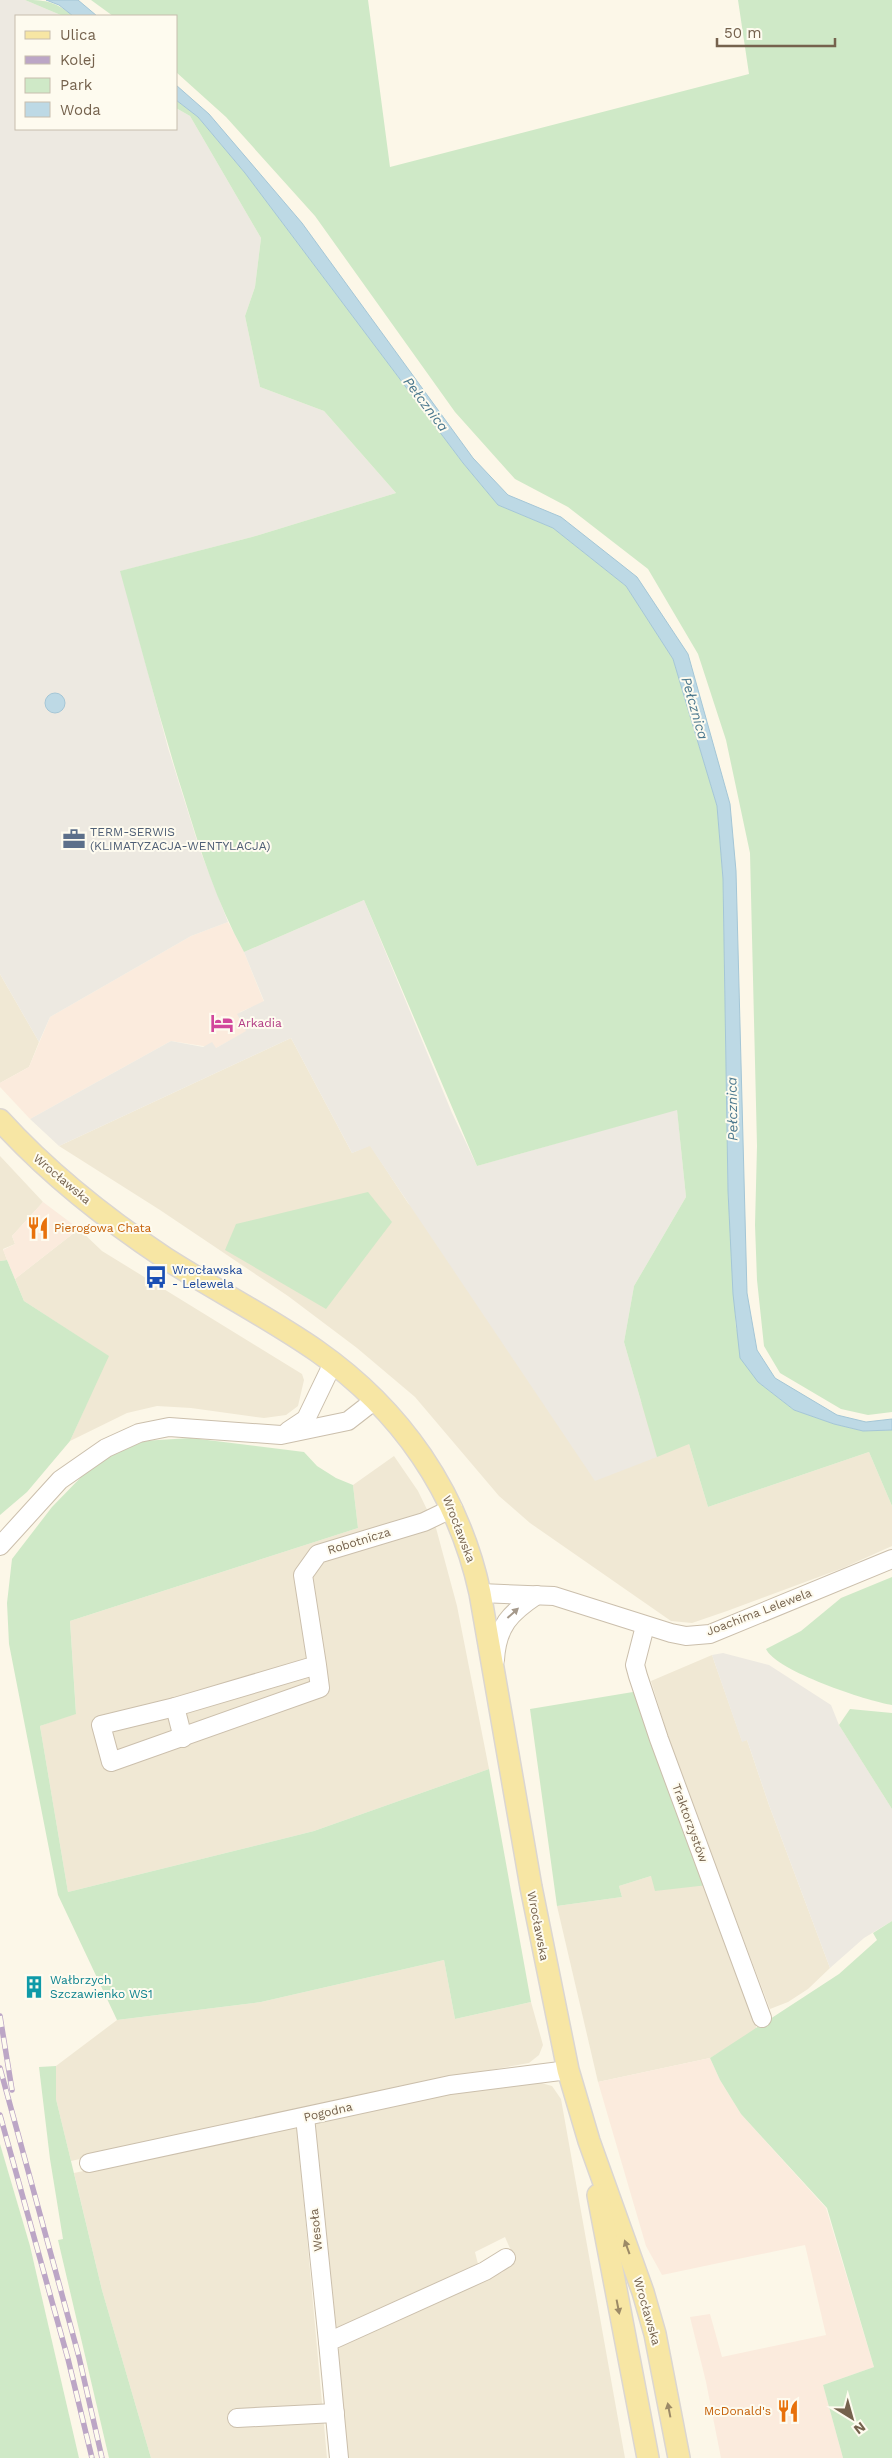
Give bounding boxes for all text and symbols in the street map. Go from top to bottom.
legend [15,15,178,130]
scale bar [717,15,834,47]
text: 50 m [724,24,761,42]
text: Ulica [60,26,97,44]
text: Kolej [60,51,95,69]
text: Park [60,76,93,94]
text: Woda [60,101,101,119]
water label: Pełcznica [400,374,452,435]
water label: Pełcznica [678,675,712,741]
place label: TERM-SERWIS (KLIMATYZACJA-WENTYLACJA) [90,825,271,853]
office icon: TERM-SERWIS (KLIMATYZACJA-WENTYLACJA) [61,826,87,852]
hotel icon: Arkadia [209,1010,235,1036]
place label: Arkadia [238,1016,282,1030]
water label: Pełcznica [723,1076,741,1141]
street label: Wrocławska [30,1151,94,1207]
restaurant icon: Pierogowa Chata [25,1215,51,1241]
place label: Pierogowa Chata [54,1221,151,1235]
place label: Wrocławska - Lelewela [172,1263,243,1291]
bus stop icon: Wrocławska - Lelewela [143,1264,169,1290]
street label: Wrocławska [440,1494,478,1565]
street label: Robotnicza [326,1525,392,1557]
street label: Joachima Lelewela [704,1585,814,1639]
one-way arrow [506,1607,518,1619]
street label: Traktorzystów [669,1782,711,1864]
street label: Wrocławska [524,1890,552,1962]
place label: Wałbrzych Szczawienko WS1 [50,1973,153,2001]
building icon: Wałbrzych Szczawienko WS1 [21,1974,47,2000]
street label: Pogodna [302,2100,354,2124]
street label: Wesoła [307,2208,325,2252]
one-way arrow [623,2239,630,2254]
street label: Wrocławska [631,2275,664,2347]
one-way arrow [615,2300,623,2316]
north arrow [827,2393,877,2443]
restaurant icon: McDonald's [775,2398,801,2424]
one-way arrow [665,2402,673,2418]
place label: McDonald's [704,2404,771,2418]
text: N [851,2419,869,2438]

